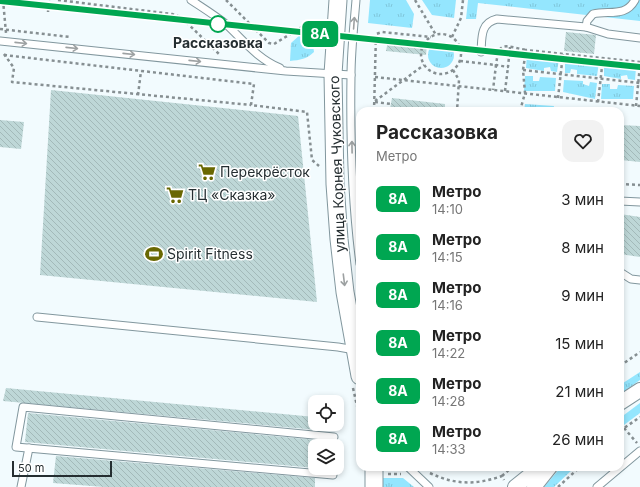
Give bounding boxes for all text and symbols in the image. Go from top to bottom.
marker: Рассказовка [209,15,227,33]
one-way arrow [351,17,358,30]
line badge: 8А [302,21,338,47]
text: 8А [310,25,330,42]
place label: Рассказовка [173,34,263,51]
one-way arrow [14,39,27,47]
one-way arrow [65,44,78,52]
one-way arrow [122,51,135,58]
one-way arrow [188,58,201,65]
street label: улица Корнея Чуковского [325,75,348,253]
button: heart [562,120,604,162]
text: Рассказовка [376,121,498,144]
one-way arrow [348,141,356,154]
text: Метро [376,148,417,164]
supermarket icon: Перекрёсток [197,162,217,182]
place label: Перекрёсток [220,163,310,180]
text: Метро [432,182,481,201]
supermarket icon: ТЦ «Сказка» [165,185,185,205]
place label: ТЦ «Сказка» [188,186,275,203]
text: 8А [388,190,408,207]
text: 3 мин [561,190,604,209]
text: 14:10 [432,201,463,217]
text: Метро [432,230,481,249]
text: 8А [388,238,408,255]
text: 8 мин [561,238,604,257]
sports icon: Spirit Fitness [144,244,164,264]
place label: Spirit Fitness [167,245,253,262]
text: 14:15 [432,249,463,265]
one-way arrow [340,273,348,286]
text: Метро [432,278,481,297]
text: 8А [388,286,408,303]
text: 9 мин [561,286,604,305]
text: 14:16 [432,297,463,313]
text: Метро [432,326,481,345]
text: 8А [388,334,408,351]
text: 15 мин [555,334,604,353]
text: 14:22 [432,345,465,361]
text: Метро [432,374,481,393]
text: 8А [388,382,408,399]
text: 21 мин [555,382,604,401]
text: 14:28 [432,393,465,409]
map controls [308,395,344,475]
button: locate [308,395,344,431]
text: Метро [432,422,481,441]
text: 8А [388,430,408,447]
text: 26 мин [552,430,604,449]
button: layers [308,439,344,475]
text: 14:33 [432,441,466,457]
scale bar [12,459,112,478]
text: 50 m [18,461,44,475]

